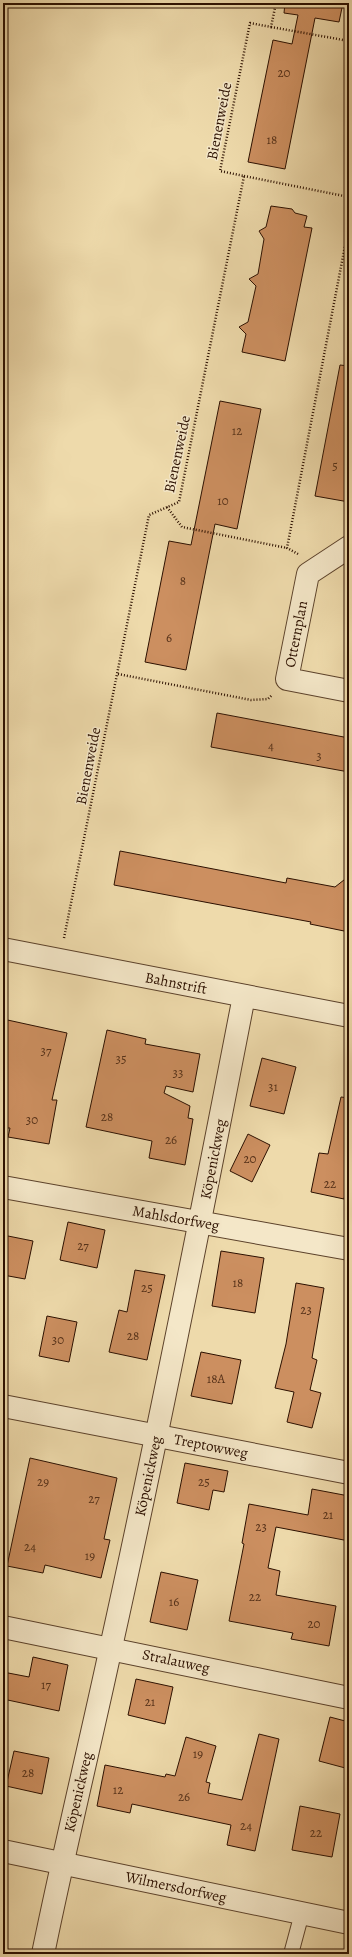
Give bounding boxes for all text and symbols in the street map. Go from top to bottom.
house number: 20 [277,64,291,81]
street label: Bienenweide [202,80,236,162]
house number: 18 [267,131,277,148]
street label: Bienenweide [159,413,195,495]
house number: 12 [232,422,242,439]
house number: 5 [332,457,338,474]
house number: 10 [217,492,229,509]
house number: 8 [180,572,186,589]
street label: Otternplan [280,599,312,669]
house number: 6 [166,629,172,646]
street label: Bienenweide [71,725,105,807]
house number: 4 [268,737,274,754]
house number: 3 [316,747,322,764]
street label: Bahnstrift [143,967,209,999]
house number: 37 [41,1042,52,1059]
house number: 35 [116,1050,127,1067]
house number: 33 [173,1064,183,1081]
house number: 31 [268,1078,278,1095]
house number: 28 [101,1108,113,1125]
house number: 30 [26,1111,38,1128]
street label: Köpenickweg [195,1116,231,1201]
house number: 26 [165,1131,177,1148]
house number: 20 [243,1150,257,1167]
house number: 22 [324,1175,336,1192]
street label: Mahlsdorfweg [131,1201,221,1236]
house number: 27 [77,1237,89,1254]
house number: 18 [233,1274,243,1291]
house number: 25 [141,1279,153,1296]
house number: 23 [300,1301,312,1318]
house number: 28 [127,1327,139,1344]
house number: 30 [52,1331,64,1348]
house number: 18A [207,1370,226,1387]
street label: Treptowweg [172,1429,250,1463]
street label: Köpenickweg [130,1433,166,1518]
house number: 29 [37,1473,49,1490]
house number: 25 [198,1473,210,1490]
house number: 27 [88,1490,100,1507]
house number: 21 [323,1506,334,1523]
house number: 23 [255,1518,267,1535]
house number: 24 [24,1538,36,1555]
house number: 19 [85,1547,95,1564]
house number: 22 [249,1588,261,1605]
house number: 16 [169,1593,179,1610]
house number: 20 [307,1615,321,1632]
street label: Stralauweg [140,1644,212,1678]
house number: 17 [41,1676,51,1693]
house number: 21 [145,1693,156,1710]
house number: 19 [193,1745,203,1762]
street label: Köpenickweg [59,1749,97,1834]
house number: 28 [22,1764,34,1781]
house number: 12 [113,1781,123,1798]
house number: 26 [178,1788,190,1805]
house number: 24 [240,1817,252,1834]
house number: 22 [310,1824,322,1841]
street label: Wilmersdorfweg [123,1866,229,1908]

